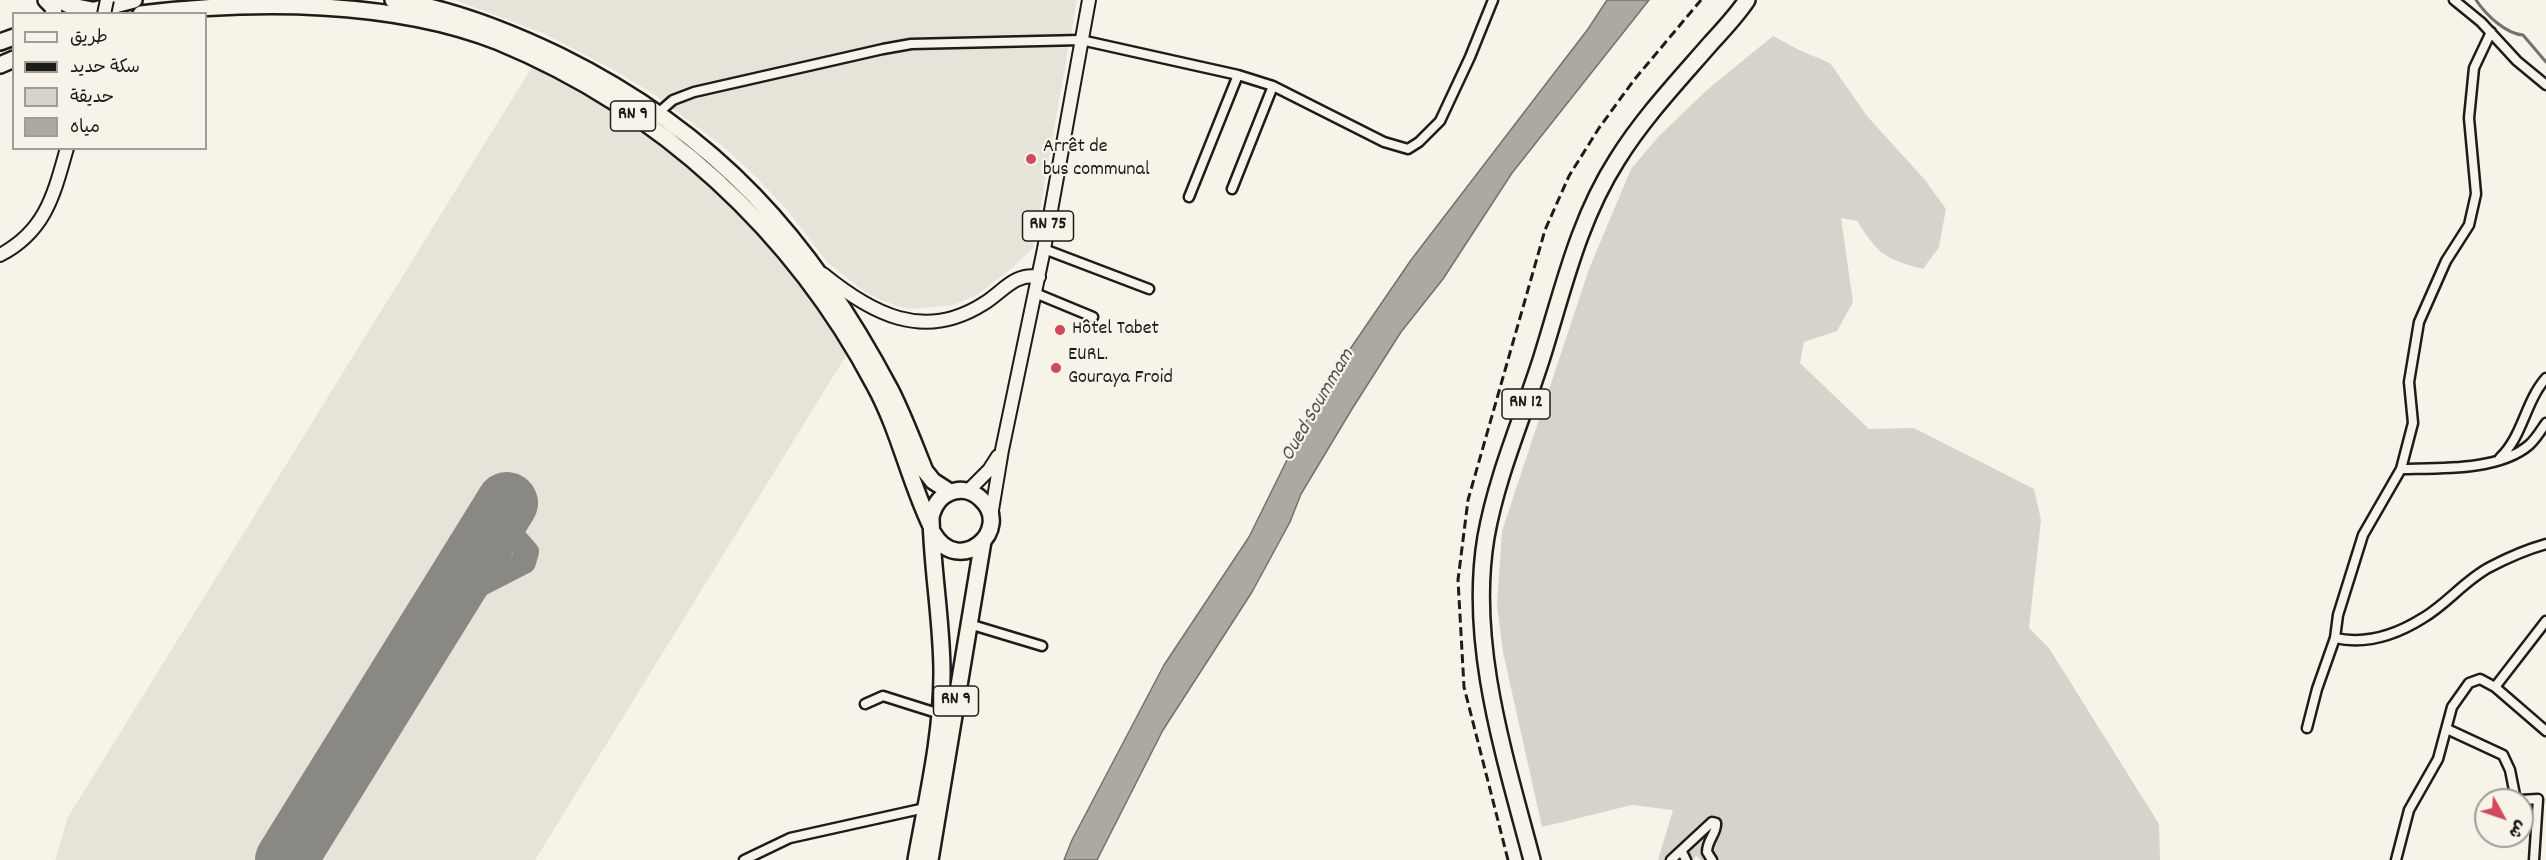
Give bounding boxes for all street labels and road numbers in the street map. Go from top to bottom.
road number: RN 9 [610,101,656,131]
road number: RN 75 [1022,211,1074,241]
road number: RN 12 [1502,389,1550,419]
road number: RN 9 [934,686,978,716]

